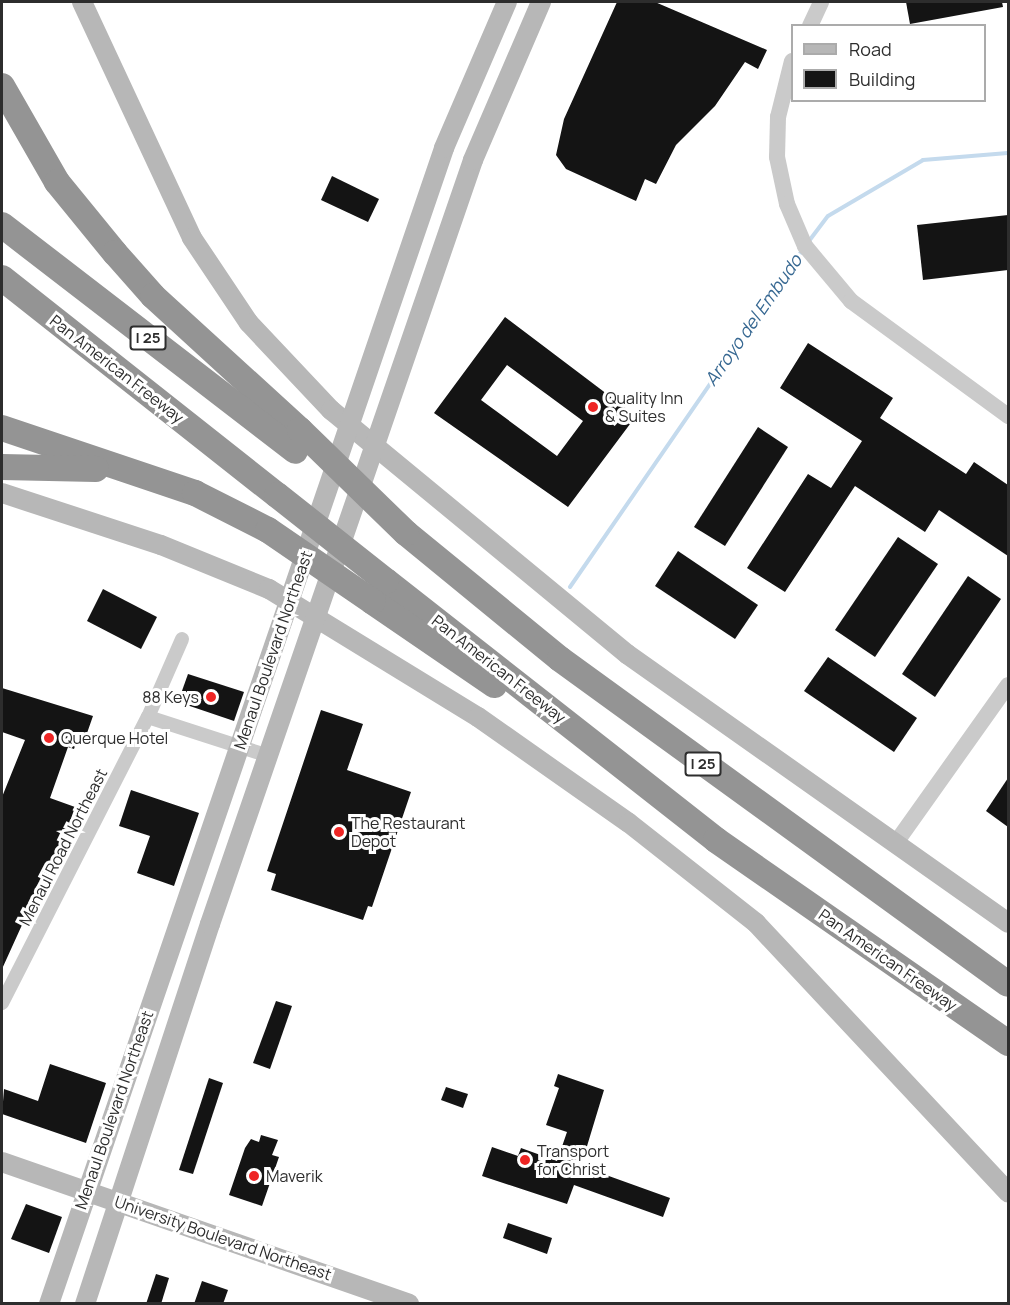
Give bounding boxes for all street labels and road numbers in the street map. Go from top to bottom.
street label: Pan American Freeway [46,311,188,427]
road number: I 25 [128,326,168,350]
street label: Menaul Boulevard Northeast [230,548,316,752]
street label: Pan American Freeway [428,611,570,727]
road number: I 25 [684,752,722,776]
street label: Menaul Road Northeast [15,765,111,929]
street label: Pan American Freeway [815,905,961,1015]
street label: Menaul Boulevard Northeast [71,1008,157,1212]
street label: University Boulevard Northeast [112,1192,334,1284]

